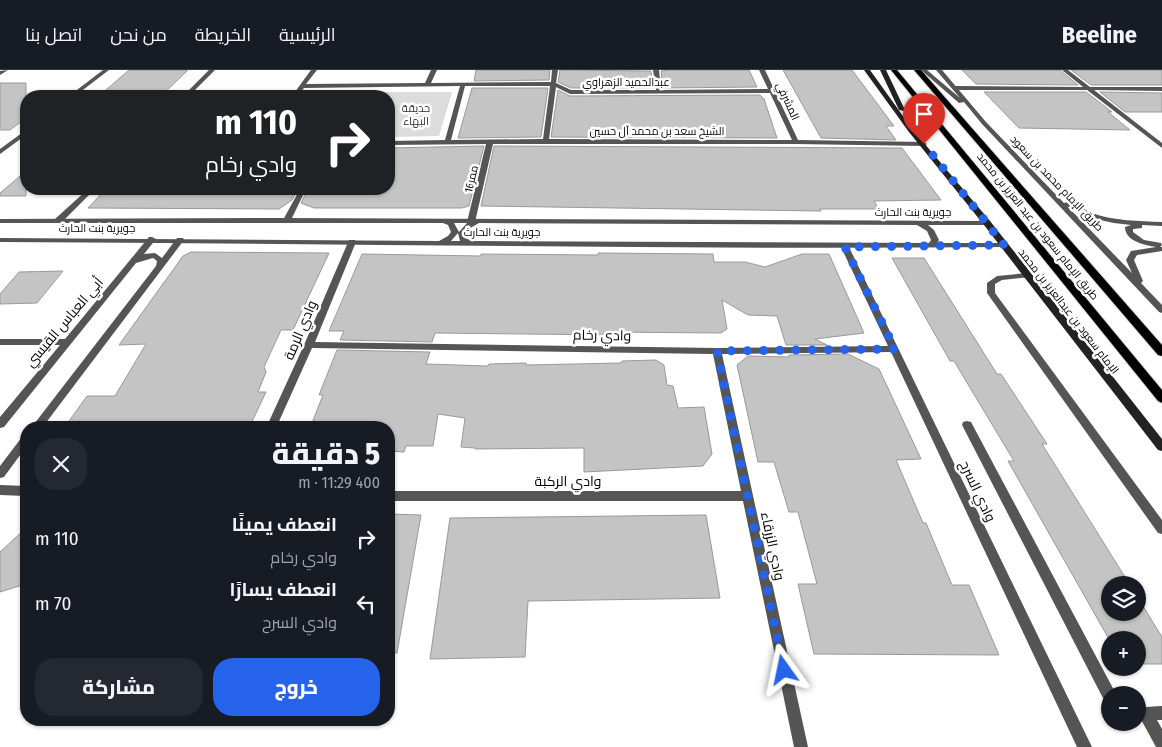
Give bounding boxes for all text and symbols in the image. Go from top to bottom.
text: Beeline [1062,21,1137,49]
text: اتصل بنا [25,24,82,46]
text: من نحن [110,24,167,46]
text: الخريطة [195,24,251,46]
text: الرئيسية [279,24,336,46]
street label: عبدالحميد الزهراوي [582,76,670,91]
street label: المشرفي [771,80,802,123]
pin [903,93,945,144]
icon: arrive [910,100,938,128]
text: 110 m [215,101,297,143]
park label: حديقة البهاء [402,102,430,128]
icon: right [315,110,380,175]
street label: الشيخ سعد بن محمد آل حسين [590,125,724,139]
street label: طريق الإمام محمد بن سعود [1007,133,1106,235]
street label: طريق الإمام سعود بن عبد العزيز بن محمد [973,150,1101,303]
text: وادي رخام [205,151,297,178]
street label: ممر16 [462,164,481,194]
street label: جويرية بنت الحارث [875,206,951,219]
street label: جويرية بنت الحارث [59,222,135,235]
street label: جويرية بنت الحارث [464,226,540,239]
street label: الإمام سعود بن عبدالعزيز بن محمد [1015,246,1122,377]
street label: أبي العباس القيسي [21,273,109,373]
street label: وادي الرمة [280,298,323,364]
street label: وادي رخام [573,326,631,348]
text: 5 دقيقة [272,436,380,472]
button: close [35,438,87,490]
street label: وادي السرح [953,458,999,526]
text: 400 m · 11:29 [298,473,380,492]
street label: وادي الركبة [535,473,601,493]
street label: وادي الزرقاء [754,510,788,583]
text: انعطف يمينًا [232,513,337,536]
icon: right [352,525,380,553]
text: 110 m [35,527,79,550]
text: وادي رخام [270,548,337,567]
map controls [1101,576,1146,731]
button: layers [1101,576,1146,621]
text: انعطف يسارًا [229,578,337,601]
icon: left [352,590,380,618]
text: 70 m [35,592,71,615]
text: وادي السرح [262,613,337,632]
button: + [1101,631,1146,676]
position arrow [757,643,809,695]
button: مشاركة [35,658,203,716]
button: خروج [213,658,380,716]
button: − [1101,686,1146,731]

